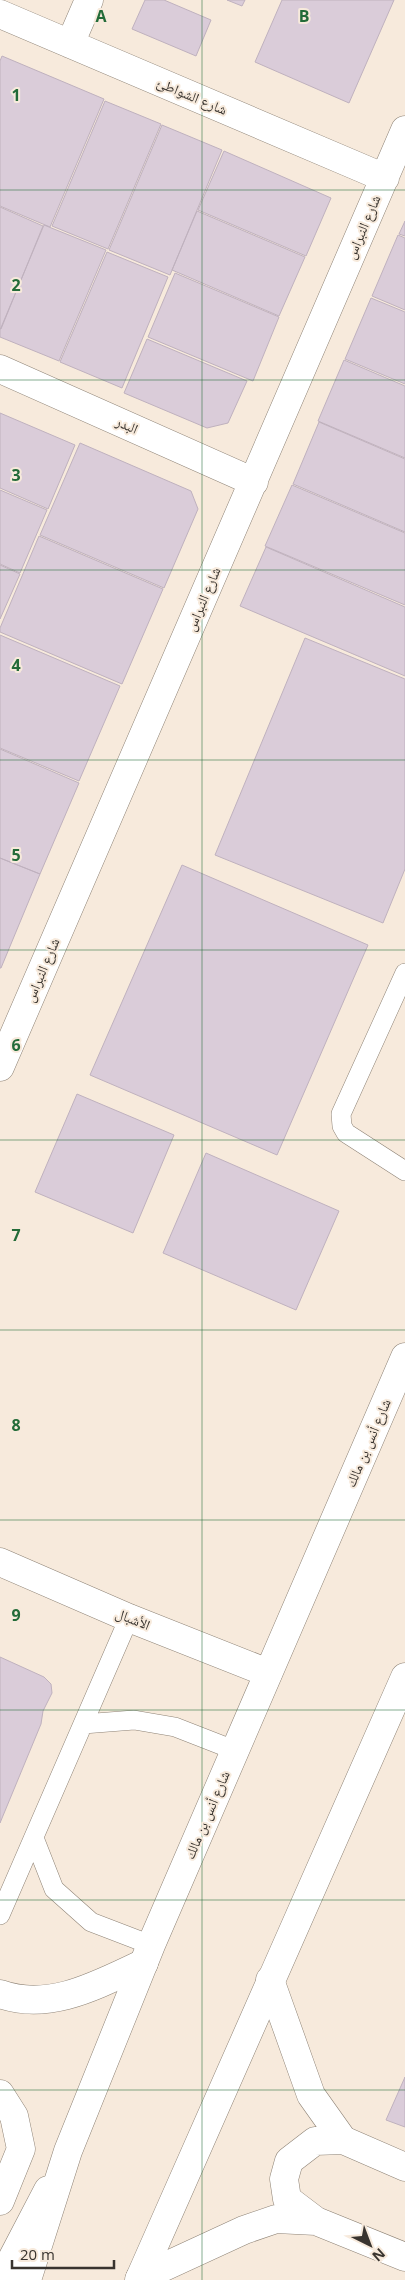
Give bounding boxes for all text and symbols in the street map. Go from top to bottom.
text: A [95,5,107,27]
text: B [299,5,309,27]
street label: شارع الشواطئ [154,72,230,120]
text: 1 [11,84,21,106]
street label: شارع النبراس [341,192,385,262]
text: 2 [11,274,21,296]
street label: البدر [112,411,141,438]
text: 3 [11,464,21,486]
street label: شارع النبراس [181,564,225,634]
text: 4 [11,654,21,676]
text: 5 [11,844,21,866]
street label: شارع النبراس [20,935,64,1005]
text: 6 [11,1034,21,1056]
text: 7 [11,1224,21,1246]
street label: شارع أنس بن مالك [340,1396,396,1490]
text: 8 [11,1414,21,1436]
street label: الأشبال [113,1603,153,1634]
text: 9 [11,1604,21,1626]
street label: شارع أنس بن مالك [179,1768,235,1862]
north arrow [345,2220,395,2270]
scale bar [12,2238,115,2270]
text: 20 m [20,2244,55,2264]
text: N [368,2244,390,2266]

